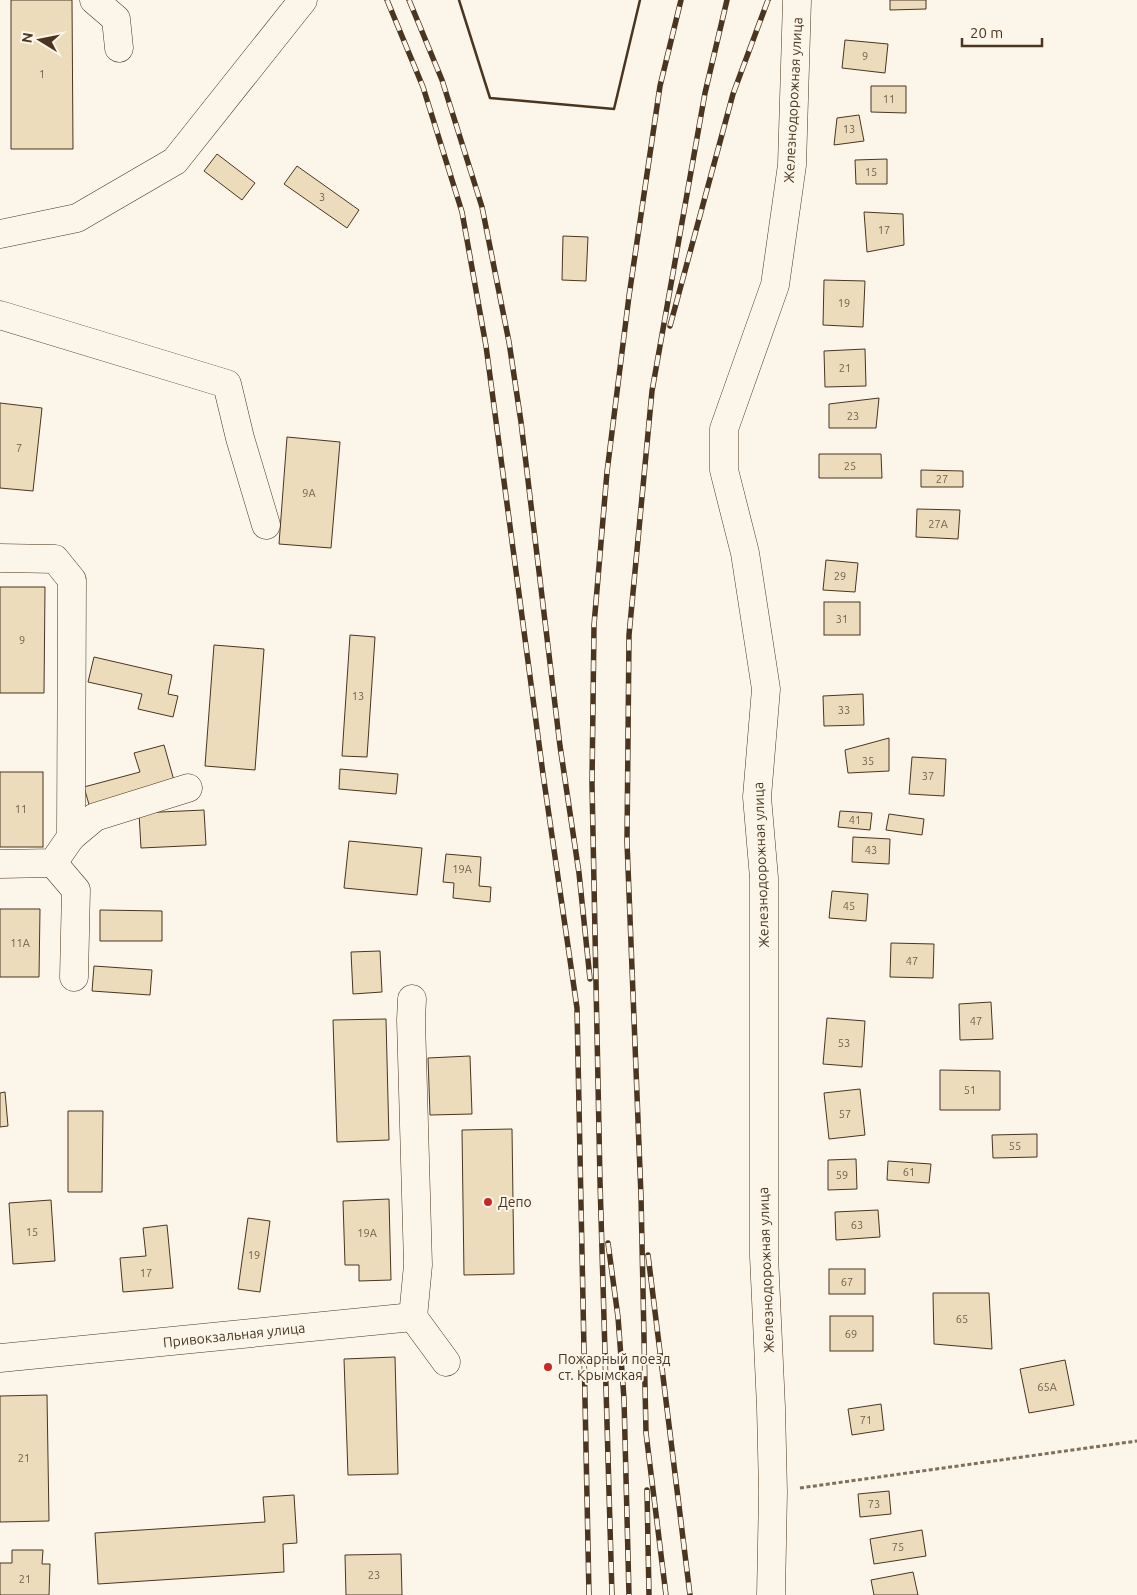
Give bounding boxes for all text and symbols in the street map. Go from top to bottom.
north arrow [15,15,65,65]
scale bar [962,15,1042,47]
street label: Железнодорожная улица [781,17,805,183]
text: 20 m [970,24,1003,41]
text: N [18,31,36,44]
house number: 9 [862,50,868,62]
house number: 1 [39,68,45,80]
house number: 11 [883,93,895,105]
house number: 13 [843,123,855,135]
house number: 15 [865,166,877,178]
house number: 3 [319,191,325,203]
house number: 17 [878,224,890,236]
house number: 19 [838,297,850,309]
house number: 21 [839,362,851,374]
house number: 23 [847,410,859,422]
house number: 7 [16,442,22,454]
house number: 25 [844,460,856,472]
house number: 27 [936,473,948,485]
house number: 9А [302,487,317,499]
house number: 27А [928,518,949,530]
house number: 29 [834,570,846,582]
house number: 31 [836,613,848,625]
house number: 9 [19,634,25,646]
house number: 13 [352,690,364,702]
house number: 33 [838,704,850,716]
house number: 35 [862,755,874,767]
house number: 37 [922,770,934,782]
street label: Железнодорожная улица [750,782,772,948]
house number: 11 [15,803,27,815]
house number: 41 [849,814,861,826]
house number: 43 [865,844,877,856]
house number: 19А [452,863,473,875]
house number: 45 [843,900,855,912]
house number: 11А [10,937,31,949]
house number: 47 [906,955,918,967]
house number: 47 [970,1015,982,1027]
house number: 53 [838,1037,850,1049]
house number: 51 [964,1084,976,1096]
house number: 57 [839,1108,851,1120]
house number: 55 [1009,1140,1021,1152]
house number: 61 [903,1166,915,1178]
house number: 59 [836,1169,848,1181]
street label: Железнодорожная улица [755,1187,777,1353]
place label: Депо [498,1194,532,1210]
marker: Депо [482,1196,494,1208]
house number: 63 [851,1219,863,1231]
house number: 15 [26,1226,38,1238]
house number: 19А [357,1227,378,1239]
house number: 19 [248,1249,260,1261]
house number: 17 [140,1267,152,1279]
house number: 67 [841,1276,853,1288]
house number: 65 [956,1313,968,1325]
street label: Привокзальная улица [162,1320,306,1350]
house number: 69 [845,1328,857,1340]
place label: Пожарный поезд ст. Крымская [558,1351,670,1383]
marker: Пожарный поезд ст. Крымская [542,1361,554,1373]
house number: 65А [1037,1381,1058,1393]
house number: 71 [860,1414,872,1426]
house number: 21 [18,1452,30,1464]
house number: 73 [868,1498,880,1510]
house number: 75 [892,1541,904,1553]
house number: 23 [368,1569,380,1581]
house number: 21 [19,1573,31,1585]

